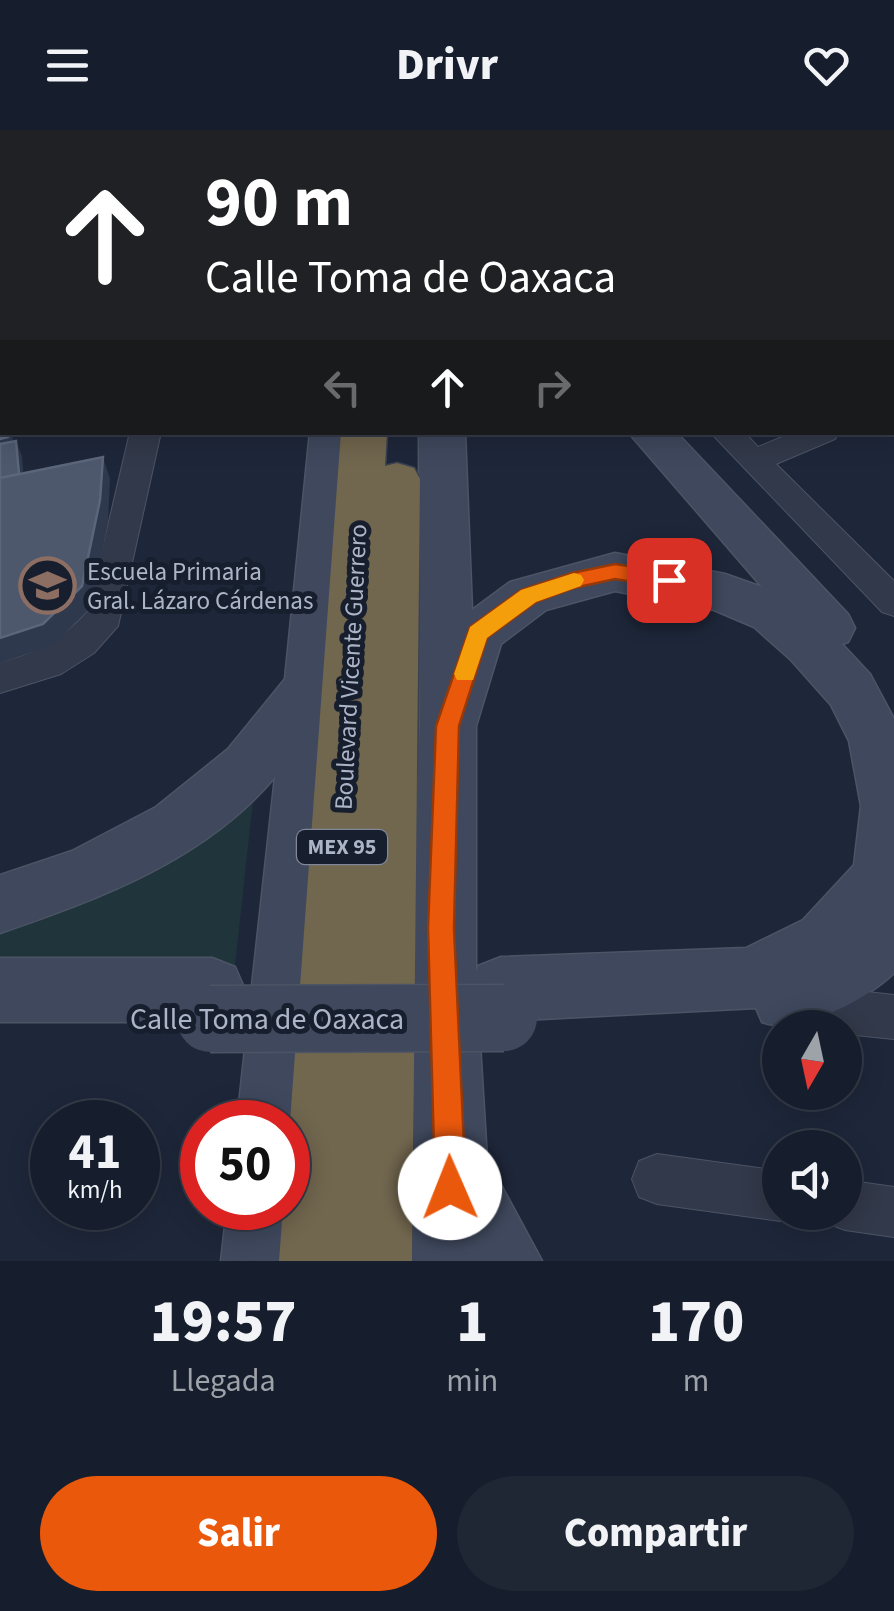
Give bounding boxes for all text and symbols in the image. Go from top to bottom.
text: Drivr [396,33,498,97]
icon: menu [40,38,95,93]
icon: heart [799,38,854,93]
text: 90 m [205,153,353,253]
icon: ahead [40,170,170,300]
text: Calle Toma de Oaxaca [205,246,616,310]
icon: left [315,360,370,415]
icon: ahead [420,360,475,415]
icon: right [525,360,580,415]
street label: Boulevard Vicente Guerrero [326,523,376,811]
pin [627,538,712,623]
icon: arrive [642,553,697,608]
place label: Escuela Primaria Gral. Lázaro Cárdenas [87,554,313,619]
school or university icon: Escuela Primaria Gral. Lázaro Cárdenas [18,556,78,616]
road number: MEX 95 [297,830,387,864]
street label: Calle Toma de Oaxaca [130,998,404,1041]
north arrow [762,1010,862,1110]
map controls [762,1010,862,1230]
speed limit sign: 50 [180,1100,310,1230]
text: 41 [69,1117,121,1188]
button: sound [762,1130,862,1230]
position arrow [398,1136,502,1240]
text: km/h [67,1172,123,1208]
text: 19:57 [150,1280,297,1365]
text: 1 [456,1280,488,1365]
text: 170 [648,1280,744,1365]
text: Llegada [171,1358,276,1404]
text: min [446,1358,498,1404]
text: m [683,1358,709,1404]
button: Salir [40,1476,437,1591]
button: Compartir [457,1476,854,1591]

